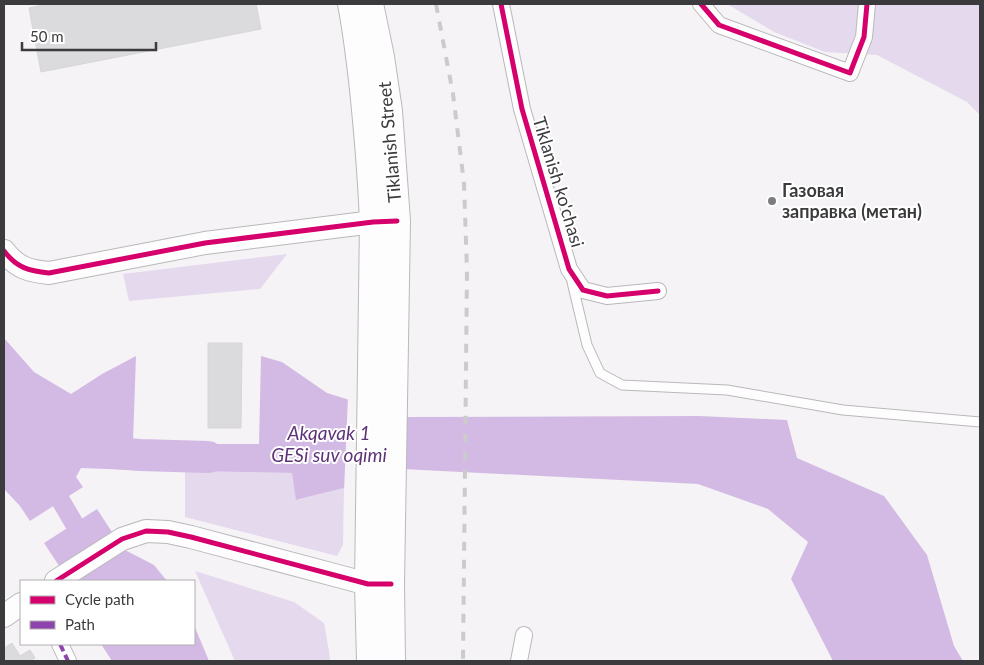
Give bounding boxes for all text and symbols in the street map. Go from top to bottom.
scale bar [22,20,156,52]
text: 50 m [30,27,64,45]
street label: Tiklanish Street [373,80,405,204]
street label: Tiklanish ko'chasi [529,114,589,250]
place label: Газовая заправка (метан) [782,179,922,222]
marker: Газовая заправка (метан) [766,195,778,207]
water label: Akqavak 1 GESi suv oqimi [271,421,387,466]
legend [20,580,195,645]
text: Cycle path [65,590,134,608]
text: Path [65,615,95,633]

